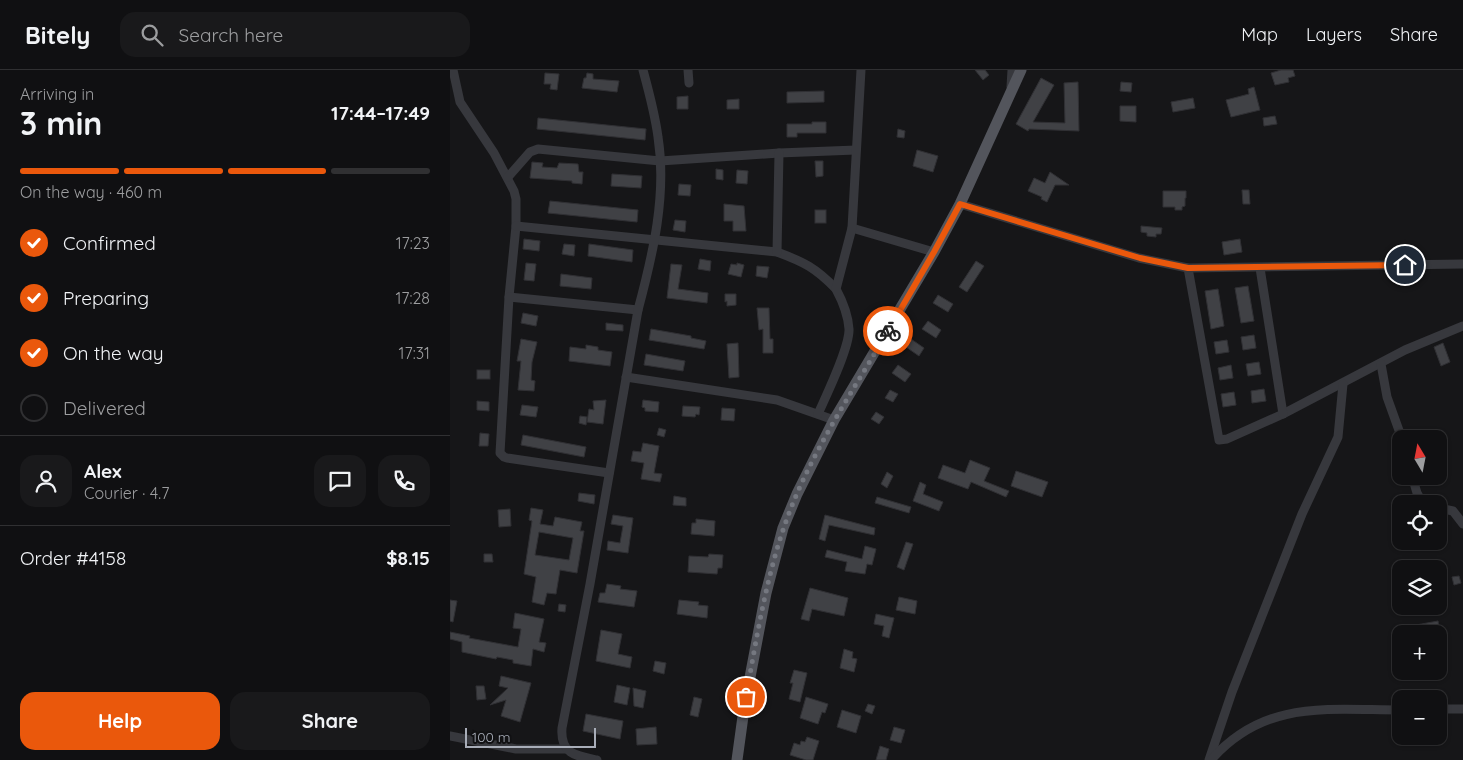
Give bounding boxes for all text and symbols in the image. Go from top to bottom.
search box [120,12,470,57]
text: Bitely [25,20,90,50]
icon: search [138,21,166,49]
text: Search here [178,23,283,47]
text: Map [1241,23,1278,46]
text: Layers [1306,23,1362,46]
text: Share [1390,23,1438,46]
text: Arriving in [20,84,94,104]
text: 17:44–17:49 [331,101,430,125]
text: 3 min [20,103,102,143]
text: On the way · 460 m [20,182,162,202]
icon: check [20,229,48,257]
text: Confirmed [63,231,156,255]
text: 17:23 [396,233,430,253]
pin [1384,244,1426,286]
icon: home [1391,251,1419,279]
icon: check [20,284,48,312]
text: Preparing [63,286,149,310]
text: 17:28 [395,288,430,308]
courier [863,306,913,356]
icon: bike [874,317,902,345]
icon: check [20,339,48,367]
text: On the way [63,341,164,365]
text: 17:31 [399,343,430,363]
text: Delivered [63,396,146,420]
north arrow [1392,430,1448,485]
map controls [1392,430,1447,745]
button: person [20,455,72,507]
button: chat [314,455,366,507]
button: phone [378,455,430,507]
text: Alex [84,459,122,483]
text: Courier · 4.7 [84,483,169,503]
button: locate [1392,495,1447,550]
text: Order #4158 [20,546,126,570]
text: $8.15 [386,546,430,570]
button: layers [1392,560,1447,615]
button: + [1392,625,1447,680]
pin [725,676,767,718]
icon: bag [732,683,760,711]
button: − [1392,690,1447,745]
button: Help [20,692,220,750]
button: Share [230,692,430,750]
scale bar [465,725,596,748]
text: 100 m [472,728,510,746]

